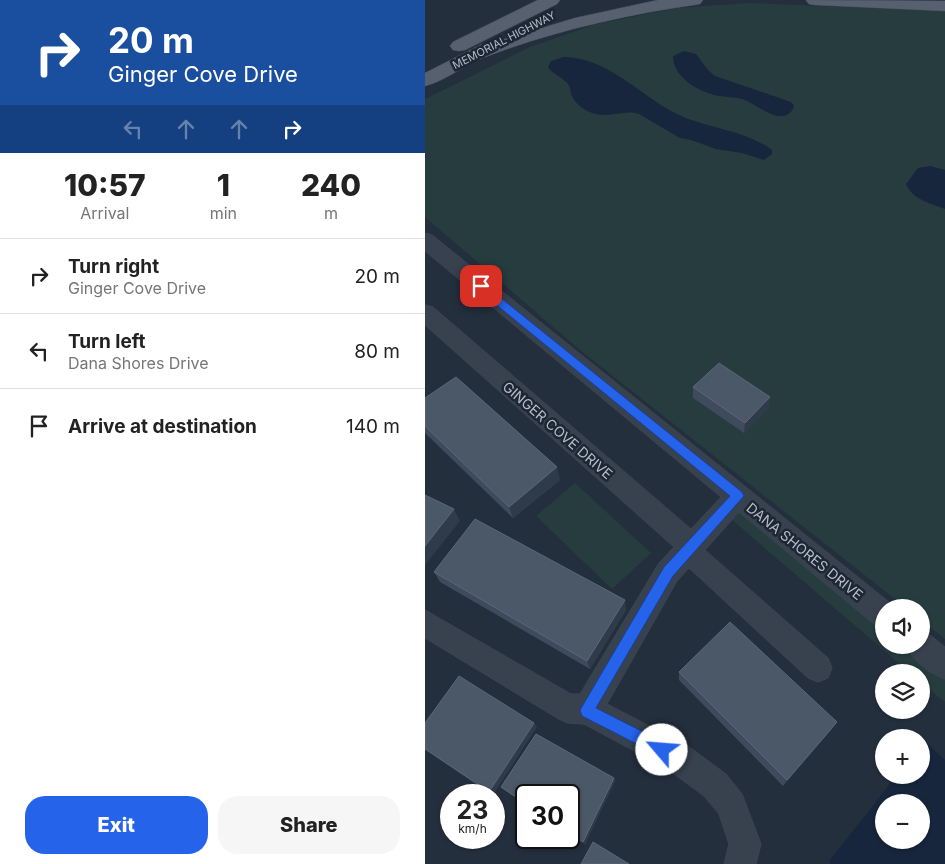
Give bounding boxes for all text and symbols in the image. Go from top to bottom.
street label: MEMORIAL HIGHWAY [450,8,558,72]
text: 20 m [108,19,194,61]
icon: right [25,20,90,85]
text: Ginger Cove Drive [108,61,298,87]
icon: left [119,115,147,143]
icon: ahead [172,115,200,143]
icon: ahead [225,115,253,143]
icon: right [278,115,306,143]
text: 10:57 [64,167,146,203]
text: 1 [217,167,230,203]
text: 240 [301,167,361,203]
text: Arrival [80,203,129,223]
text: min [210,203,237,223]
text: m [324,203,338,223]
text: Turn right [68,255,159,278]
icon: right [25,262,53,290]
text: 20 m [354,265,400,288]
pin [460,265,502,307]
icon: arrive [467,272,495,300]
text: Ginger Cove Drive [68,278,206,298]
text: Turn left [68,330,146,353]
icon: left [25,337,53,365]
text: 80 m [354,340,400,363]
text: Dana Shores Drive [68,353,209,373]
street label: GINGER COVE DRIVE [500,378,616,482]
icon: arrive [25,412,53,440]
text: Arrive at destination [68,415,257,438]
text: 140 m [346,415,400,438]
street label: DANA SHORES DRIVE [743,499,867,603]
map controls [875,599,930,849]
button: sound [875,599,930,654]
button: layers [875,664,930,719]
position arrow [635,723,687,775]
button: + [875,729,930,784]
speed limit sign: 30 [515,784,580,849]
button: − [875,794,930,849]
text: 23 [457,795,488,825]
button: Exit [25,796,208,854]
button: Share [218,796,400,854]
text: km/h [458,821,487,836]

